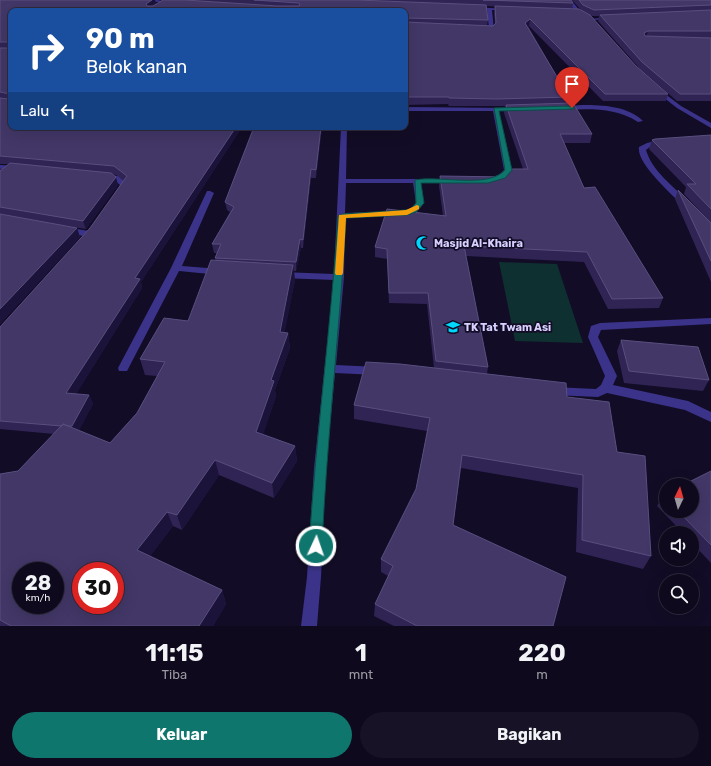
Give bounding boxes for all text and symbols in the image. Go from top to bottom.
text: 90 m [86,22,155,55]
icon: right [20,24,72,76]
text: Belok kanan [86,56,187,78]
pin [555,67,589,108]
icon: arrive [561,73,583,95]
icon: left [57,100,79,122]
text: Lalu [20,102,49,120]
mosque icon: Masjid Al-Khaira [415,235,431,251]
place label: Masjid Al-Khaira [434,237,523,250]
school or university icon: TK Tat Twam Asi [445,319,461,335]
place label: TK Tat Twam Asi [464,321,551,334]
north arrow [659,478,699,518]
map controls [659,478,699,614]
position arrow [295,525,337,567]
button: sound [659,526,699,566]
speed limit sign: 30 [72,562,124,614]
text: 28 [25,571,51,595]
button: search [659,574,699,614]
text: km/h [26,592,50,604]
text: 11:15 [145,639,203,667]
text: 1 [355,639,367,667]
text: 220 [518,639,566,667]
text: Tiba [162,667,187,682]
text: mnt [349,667,373,682]
text: m [536,667,548,682]
button: Keluar [12,712,352,758]
button: Bagikan [360,712,699,758]

